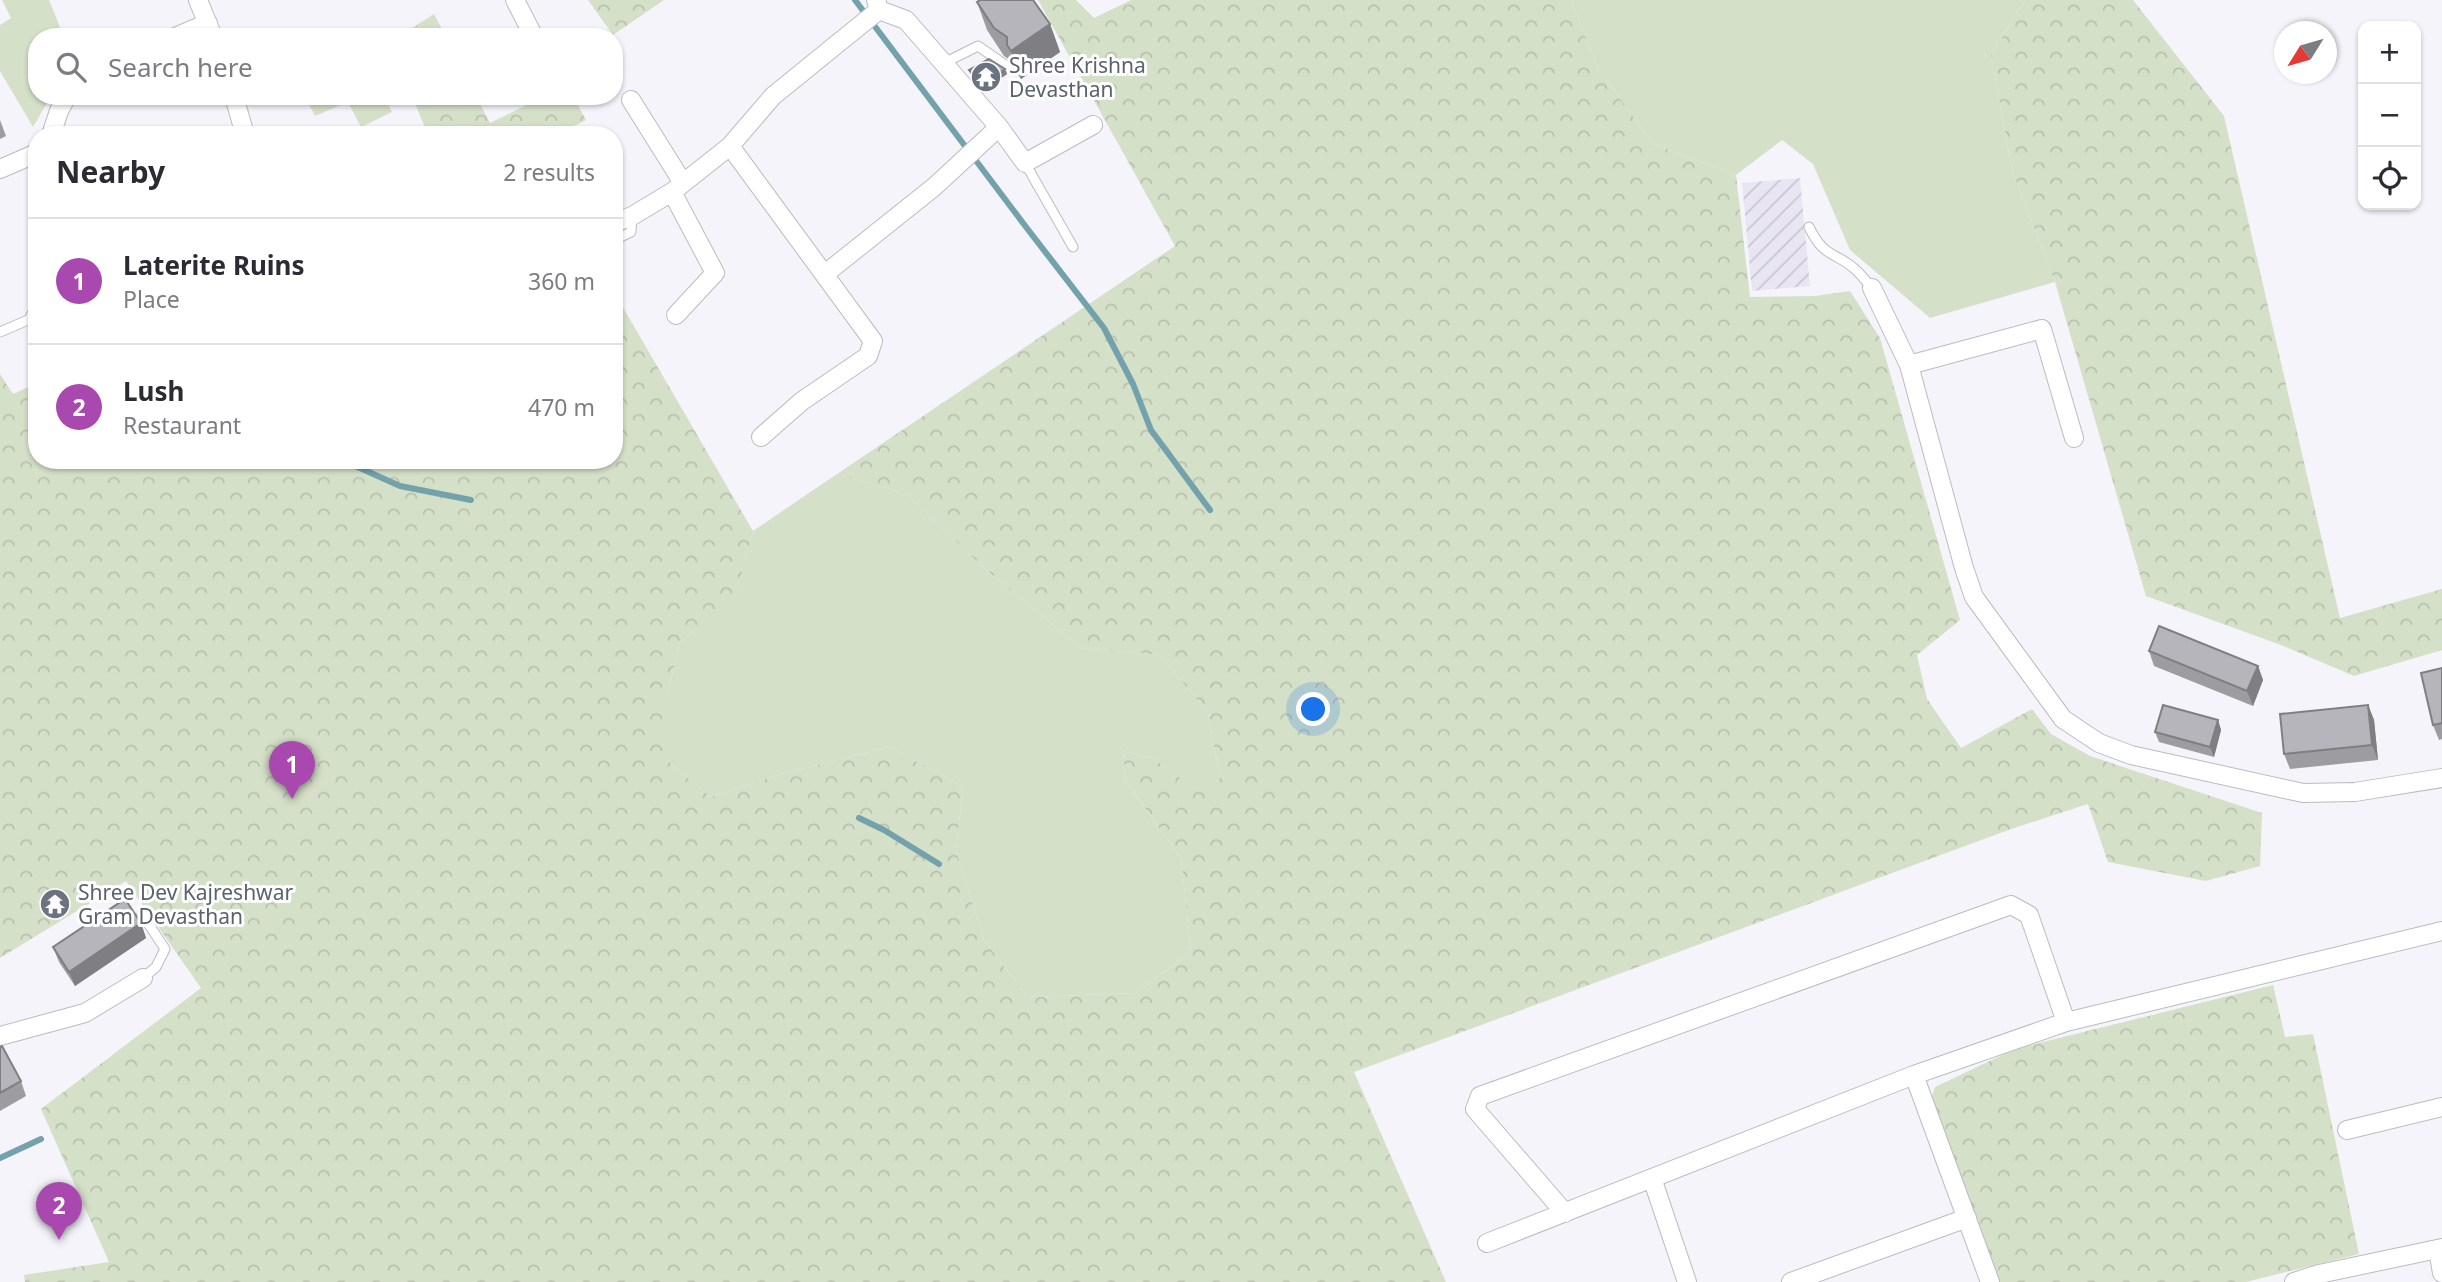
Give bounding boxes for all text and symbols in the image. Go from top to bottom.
north arrow [2274,21,2337,84]
map controls [2358,21,2421,210]
button: + [2358,21,2421,84]
search box [28,28,623,105]
icon: search [52,48,90,86]
text: Search here [108,49,253,85]
place label: Shree Krishna Devasthan [1009,51,1146,103]
temple icon: Shree Krishna Devasthan [969,60,1003,94]
button: − [2358,84,2421,147]
button: locate [2358,147,2421,210]
text: Nearby [56,151,165,192]
text: 2 results [503,156,595,188]
text: Laterite Ruins [123,247,305,283]
text: 1 [72,265,86,297]
text: 360 m [528,265,595,297]
text: Place [123,283,180,315]
text: Lush [123,373,184,409]
text: 2 [72,391,86,423]
text: 470 m [528,391,595,423]
text: Restaurant [123,409,241,441]
your location [1296,692,1330,726]
pin: 1 [269,741,315,799]
place label: Shree Dev Kajreshwar Gram Devasthan [78,878,293,930]
temple icon: Shree Dev Kajreshwar Gram Devasthan [38,887,72,921]
pin: 2 [36,1182,82,1240]

